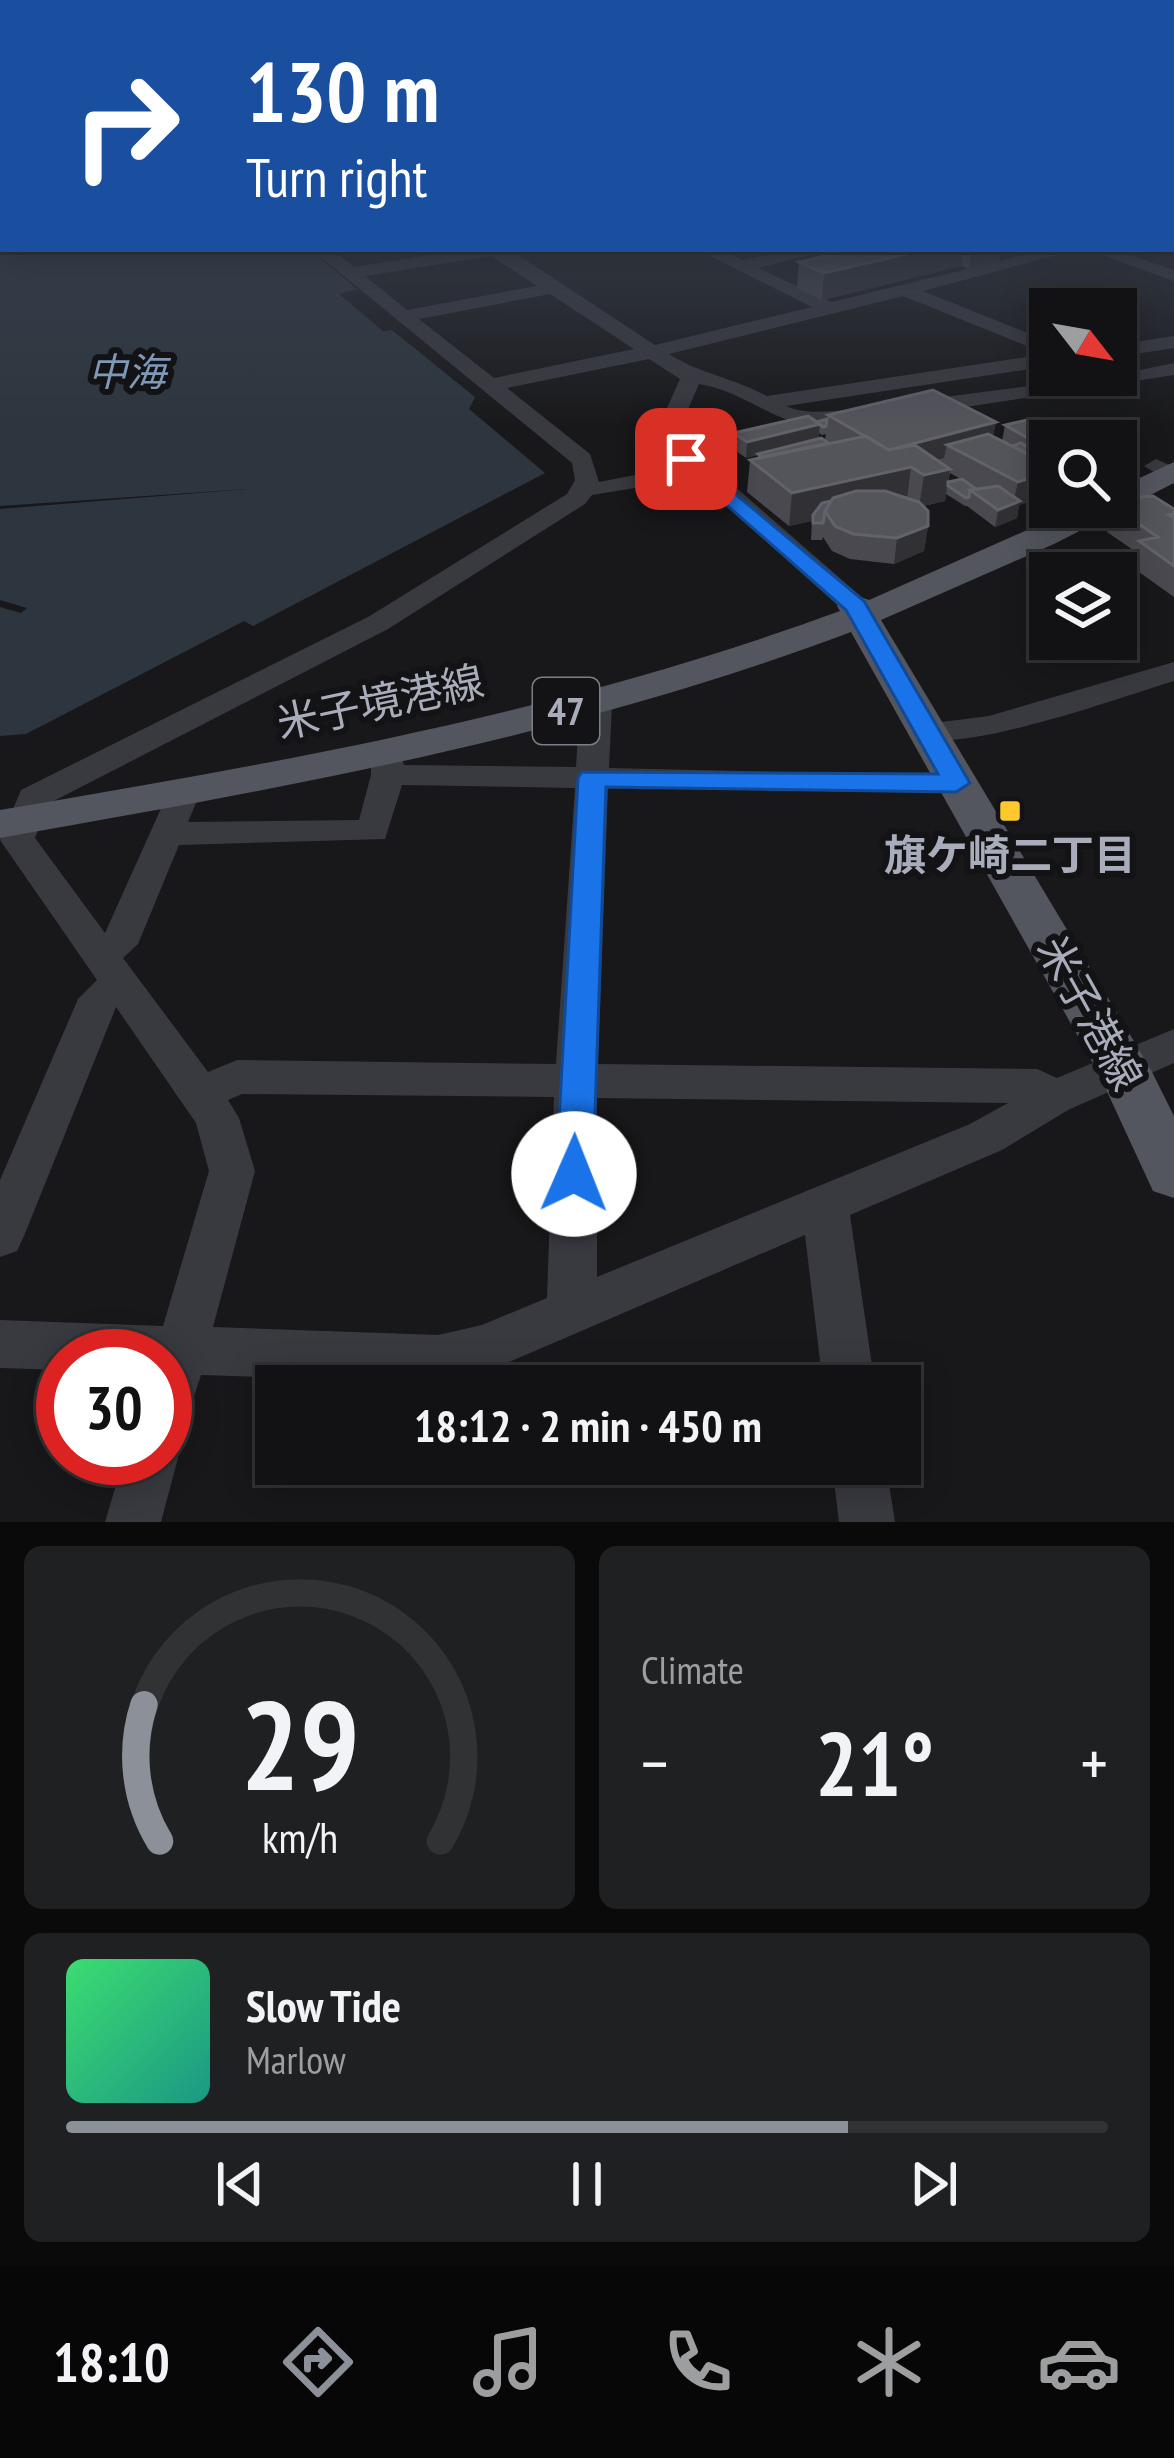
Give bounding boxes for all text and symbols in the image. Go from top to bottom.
text: 130 m [246,36,439,145]
icon: right [48,48,204,204]
text: Turn right [246,142,427,212]
north arrow [1029,288,1137,396]
map controls [1029,288,1137,660]
water label: 中海 [88,346,172,397]
pin [635,408,737,510]
button: search [1029,420,1137,528]
icon: arrive [653,426,719,492]
button: layers [1029,552,1137,660]
street label: 米子境港線 [271,653,488,750]
road number: 47 [533,678,599,744]
marker: 旗ケ崎二丁目 [997,798,1023,824]
place label: 旗ケ崎二丁目 [884,827,1136,882]
street label: 米子港線 [1026,926,1155,1100]
position arrow [511,1111,637,1237]
speed limit sign: 30 [36,1329,192,1485]
text: 18:12 · 2 min · 450 m [414,1396,762,1454]
text: Climate [641,1644,744,1695]
text: 29 [240,1663,359,1824]
text: 21° [815,1704,934,1821]
text: − [641,1720,668,1805]
text: + [1081,1720,1108,1805]
text: km/h [261,1808,338,1864]
text: Slow Tide [246,1976,401,2034]
text: Marlow [246,2034,346,2085]
icon: previous [207,2151,273,2217]
icon: pause [554,2151,620,2217]
icon: next [901,2151,967,2217]
icon: directions [276,2320,360,2404]
icon: music [466,2320,550,2404]
icon: phone [656,2320,740,2404]
icon: climate [847,2320,931,2404]
icon: car [1037,2320,1121,2404]
text: 18:10 [53,2327,170,2397]

